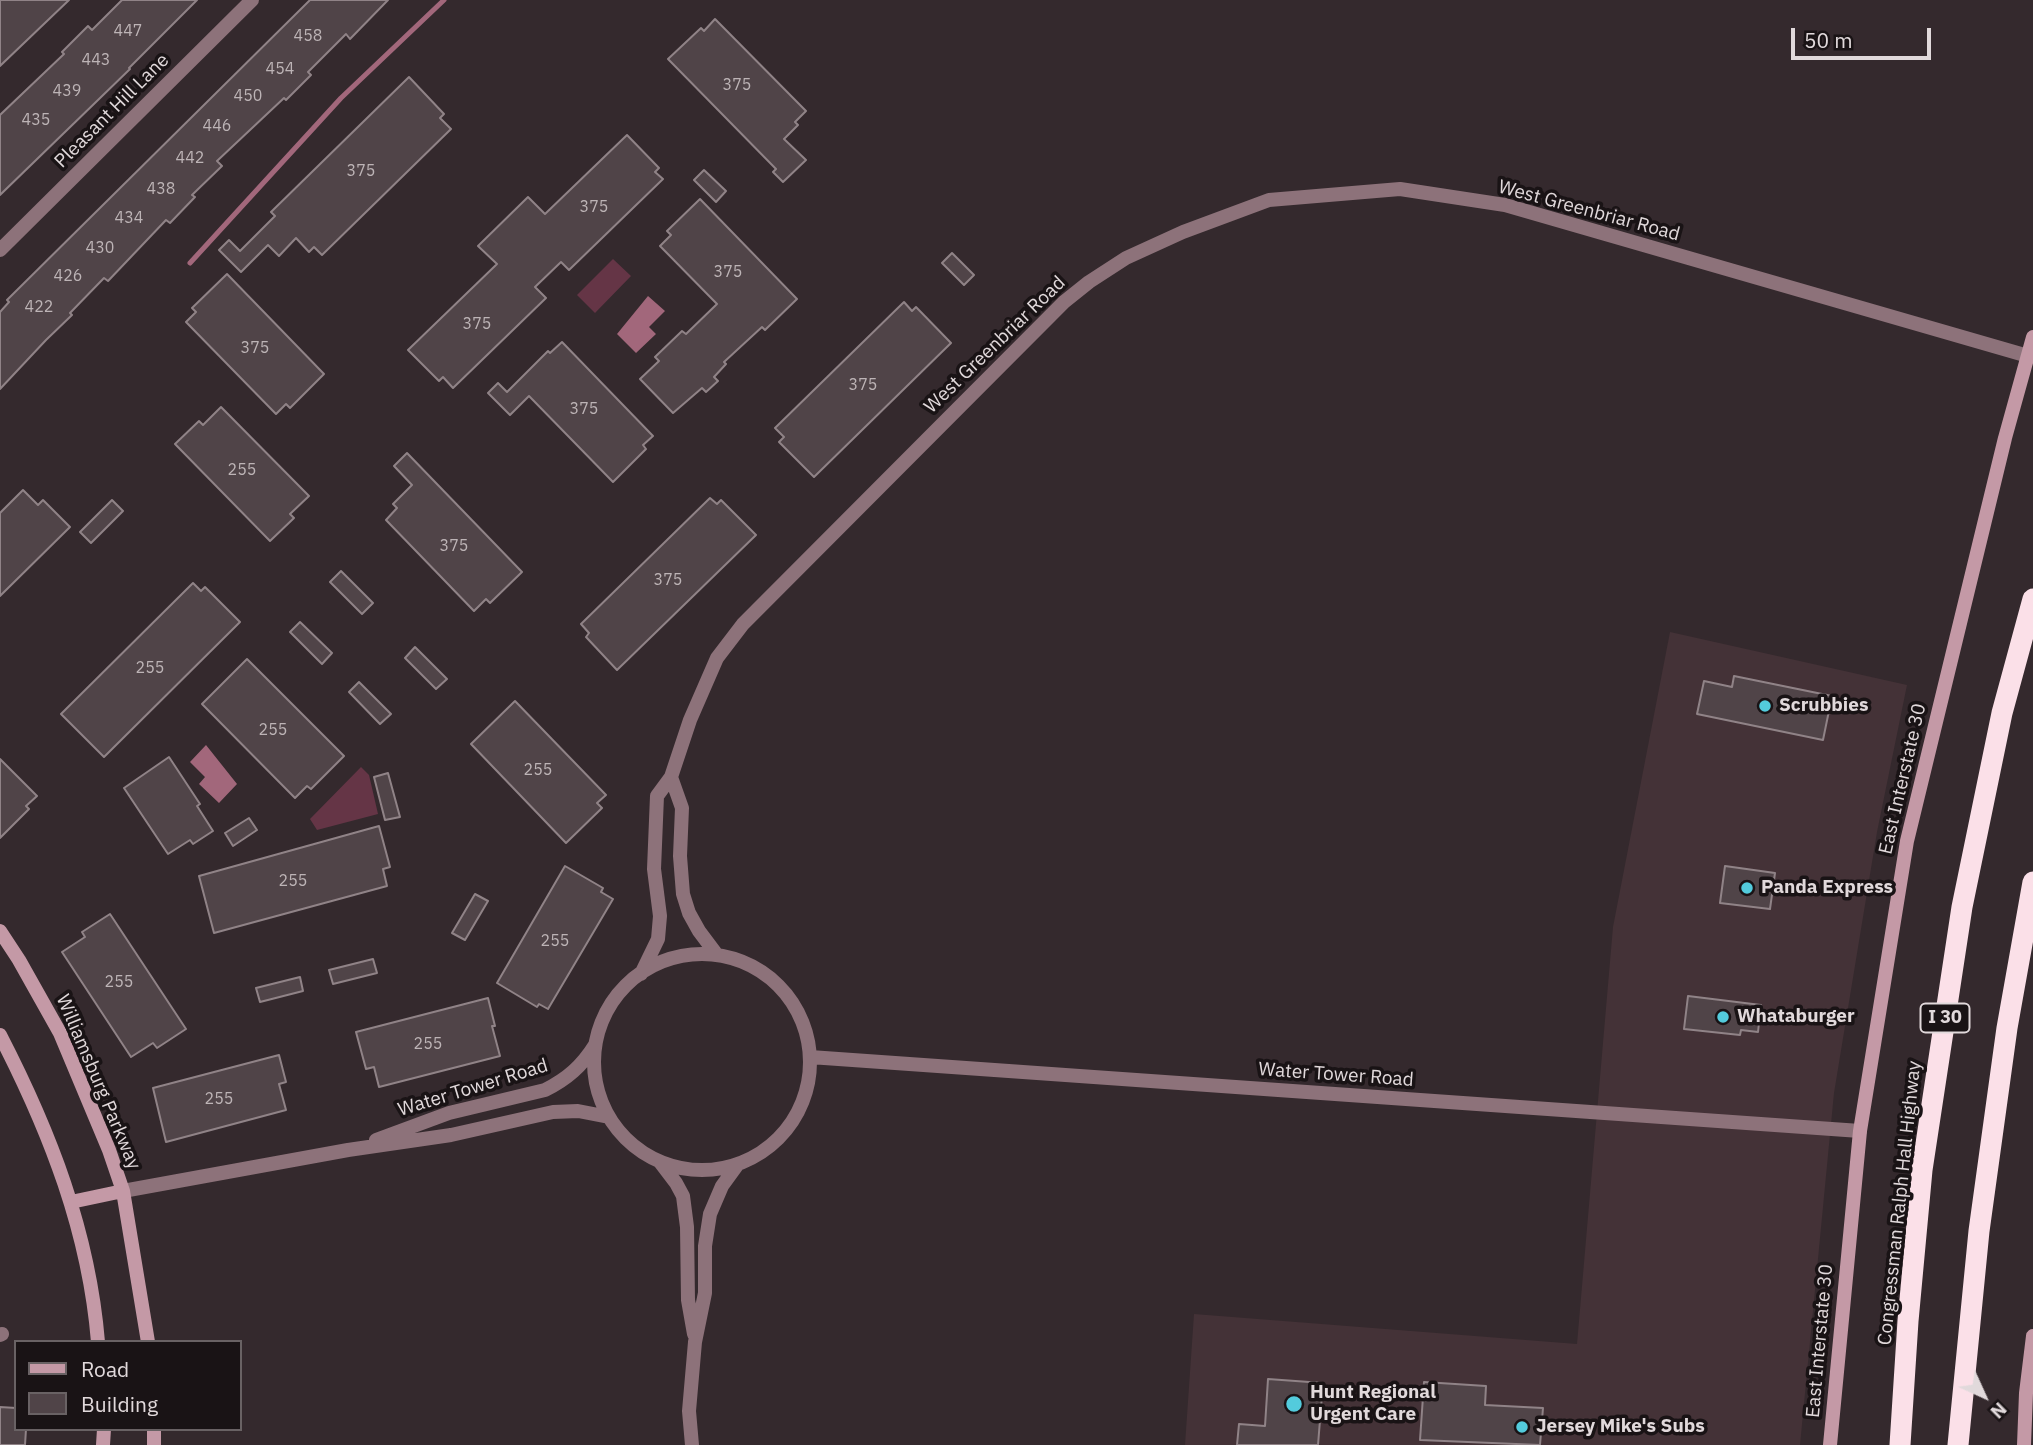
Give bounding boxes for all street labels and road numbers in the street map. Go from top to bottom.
street label: Pleasant Hill Lane [50,49,174,173]
street label: West Greenbriar Road [1496,176,1682,246]
street label: West Greenbriar Road [920,272,1070,418]
street label: East Interstate 30 [1875,701,1931,857]
street label: Williamsburg Parkway [51,991,145,1173]
road number: I 30 [1920,1003,1969,1032]
street label: Water Tower Road [395,1054,551,1122]
street label: Water Tower Road [1258,1058,1414,1092]
street label: Congressman Ralph Hall Highway [1874,1060,1926,1346]
street label: East Interstate 30 [1802,1263,1838,1419]

